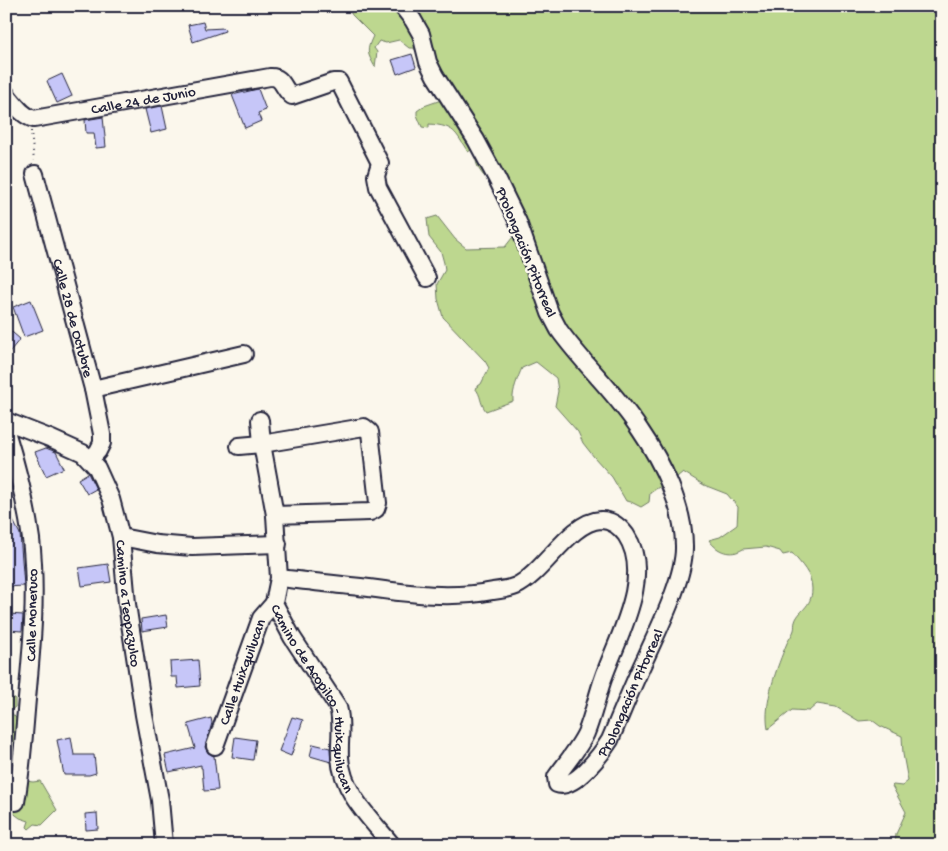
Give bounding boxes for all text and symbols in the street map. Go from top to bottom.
street label: Calle 24 de Junio [90,83,197,120]
street label: Prolongación Pitorreal [490,184,559,320]
street label: Calle 28 de Octubre [47,257,97,380]
street label: Camino a Teopazulco [110,539,144,668]
street label: Calle Moneruco [23,568,43,662]
street label: Camino de Acopilco - Huixquilucan [265,602,357,796]
street label: Calle Huixquilucan [216,617,271,728]
street label: Prolongación Pitorreal [594,626,669,762]

